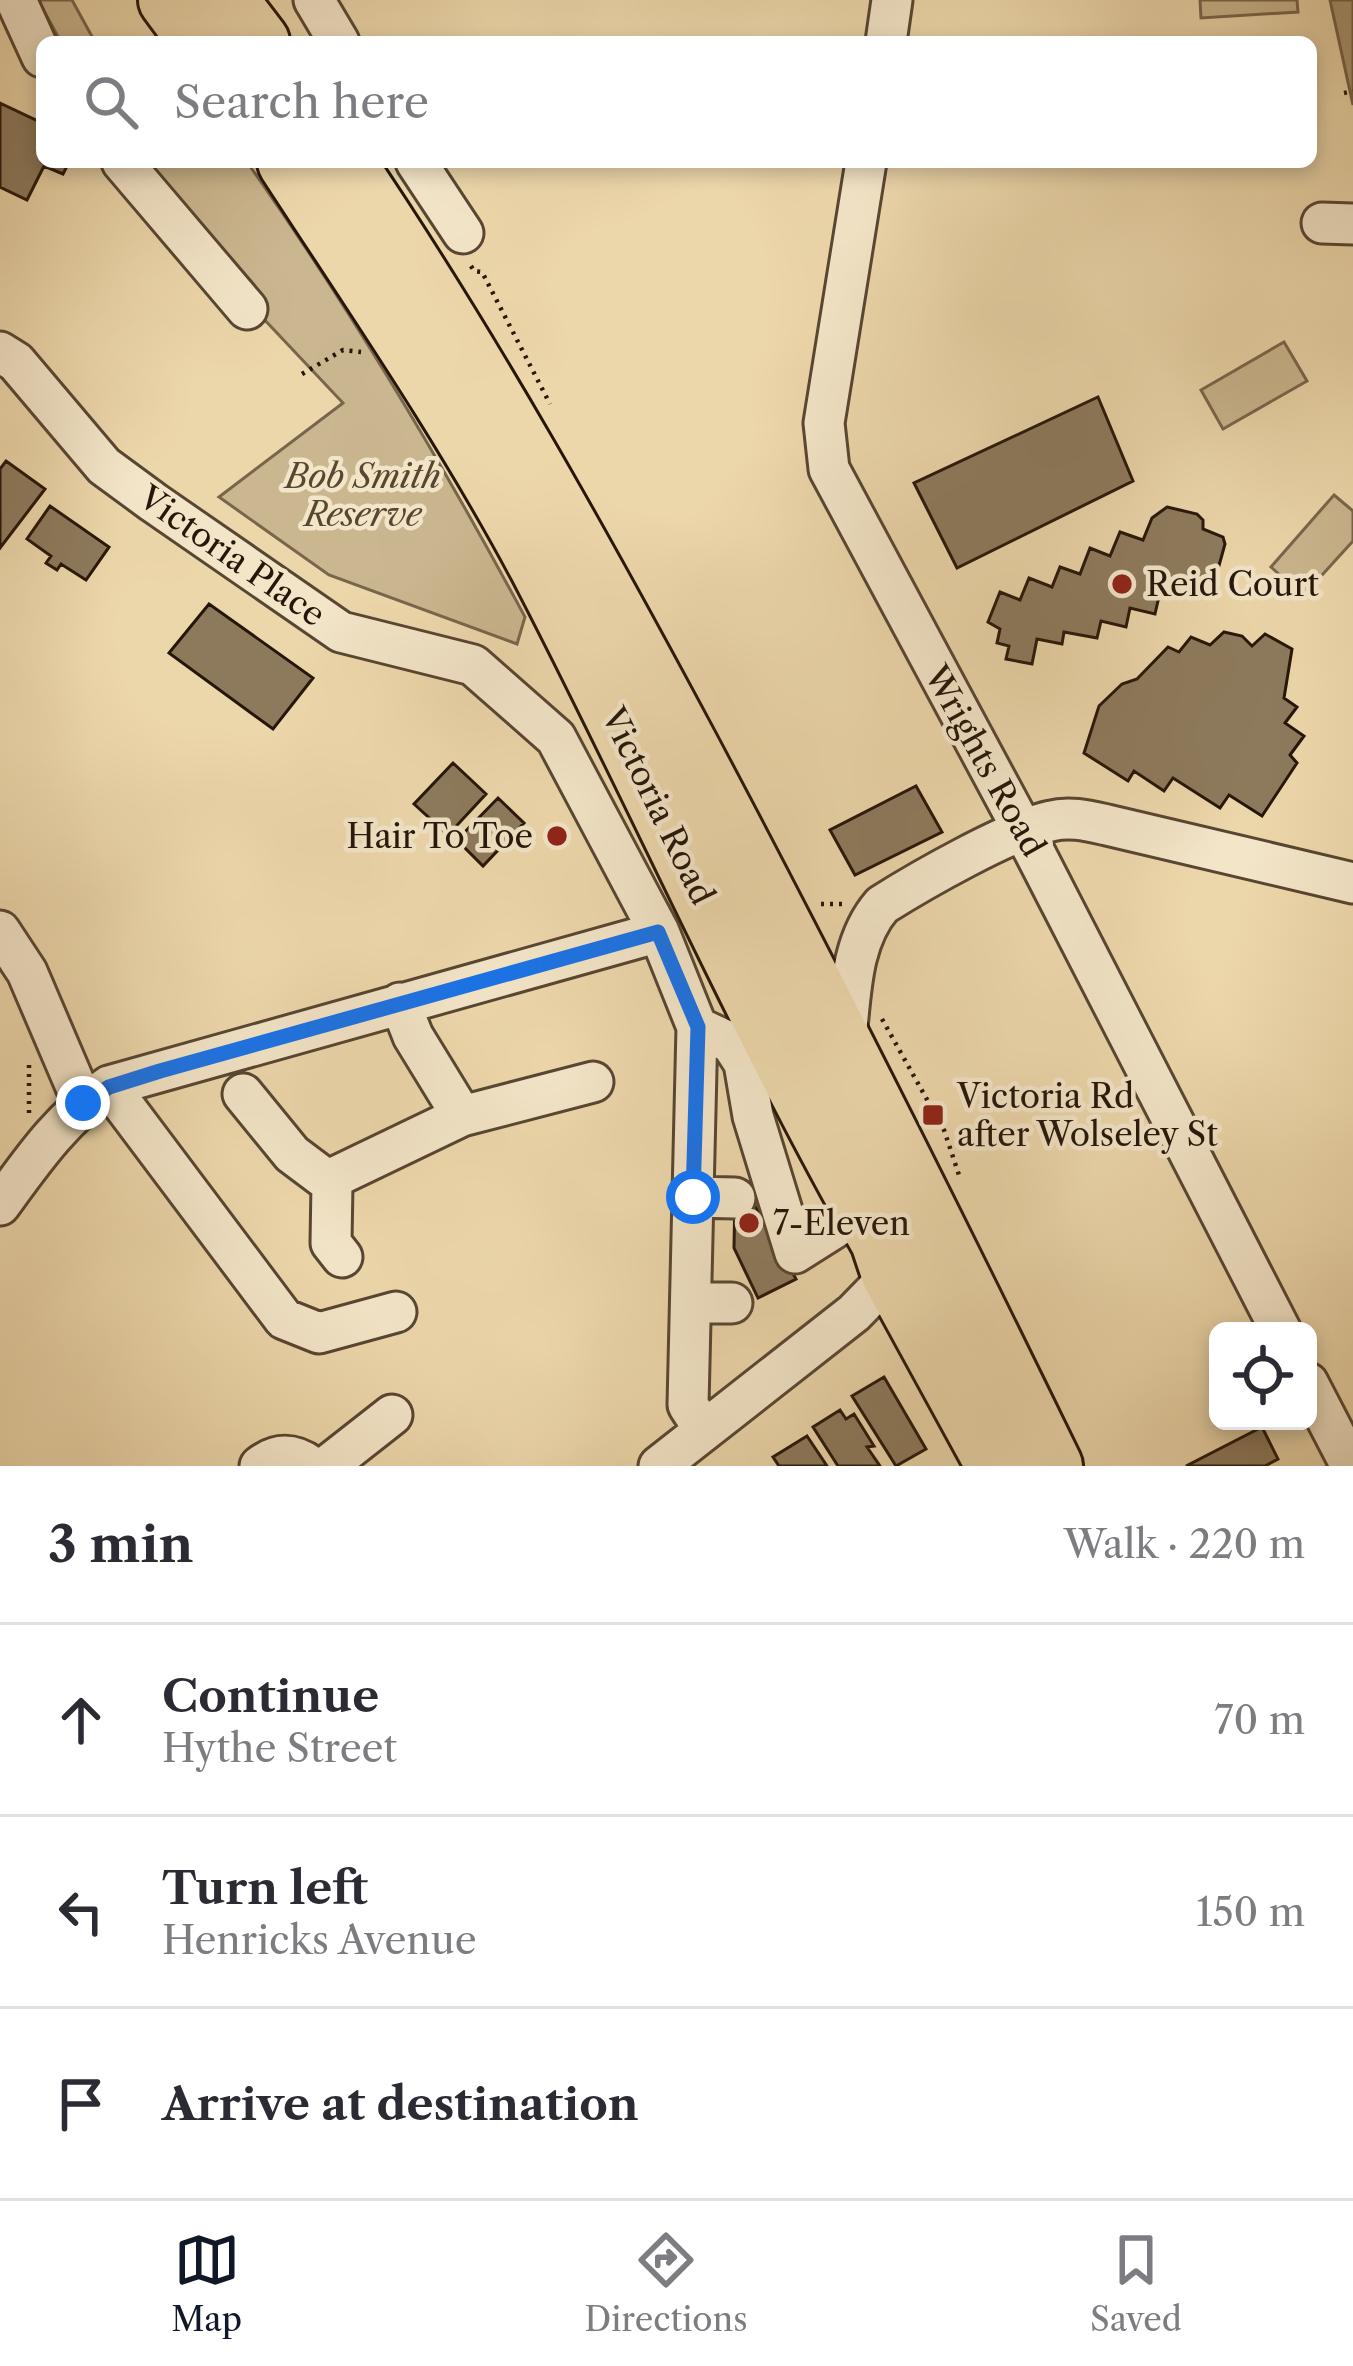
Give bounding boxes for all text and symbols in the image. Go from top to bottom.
search box [36,36,1317,168]
icon: search [78,69,144,135]
text: Search here [174,74,429,130]
park label: Bob Smith Reserve [282,456,441,535]
street label: Victoria Place [130,476,333,635]
place label: Reid Court [1146,564,1319,605]
marker: Reid Court [1109,571,1135,597]
street label: Wrights Road [915,657,1054,864]
street label: Victoria Road [592,700,723,911]
place label: Hair To Toe [346,816,533,857]
marker: Hair To Toe [544,823,570,849]
route end [56,1076,110,1130]
place label: Victoria Rd after Wolseley St [956,1076,1218,1155]
marker: Victoria Rd after Wolseley St [920,1102,946,1128]
route start [666,1170,720,1224]
place label: 7-Eleven [773,1203,910,1244]
marker: 7-Eleven [736,1210,762,1236]
map controls [1209,1322,1317,1430]
button: locate [1209,1322,1317,1430]
text: 3 min [48,1513,194,1575]
text: Walk · 220 m [1064,1520,1305,1568]
text: Continue [162,1668,379,1724]
icon: ahead [48,1687,114,1753]
text: 70 m [1214,1696,1305,1744]
text: Hythe Street [162,1724,397,1772]
text: Turn left [162,1860,368,1916]
icon: left [48,1879,114,1945]
text: 150 m [1196,1888,1305,1936]
text: Henricks Avenue [162,1916,477,1964]
icon: arrive [48,2071,114,2137]
text: Arrive at destination [162,2076,639,2132]
tab: Map [171,2227,242,2340]
tab: Directions [585,2227,748,2340]
tab: Saved [1090,2227,1182,2340]

